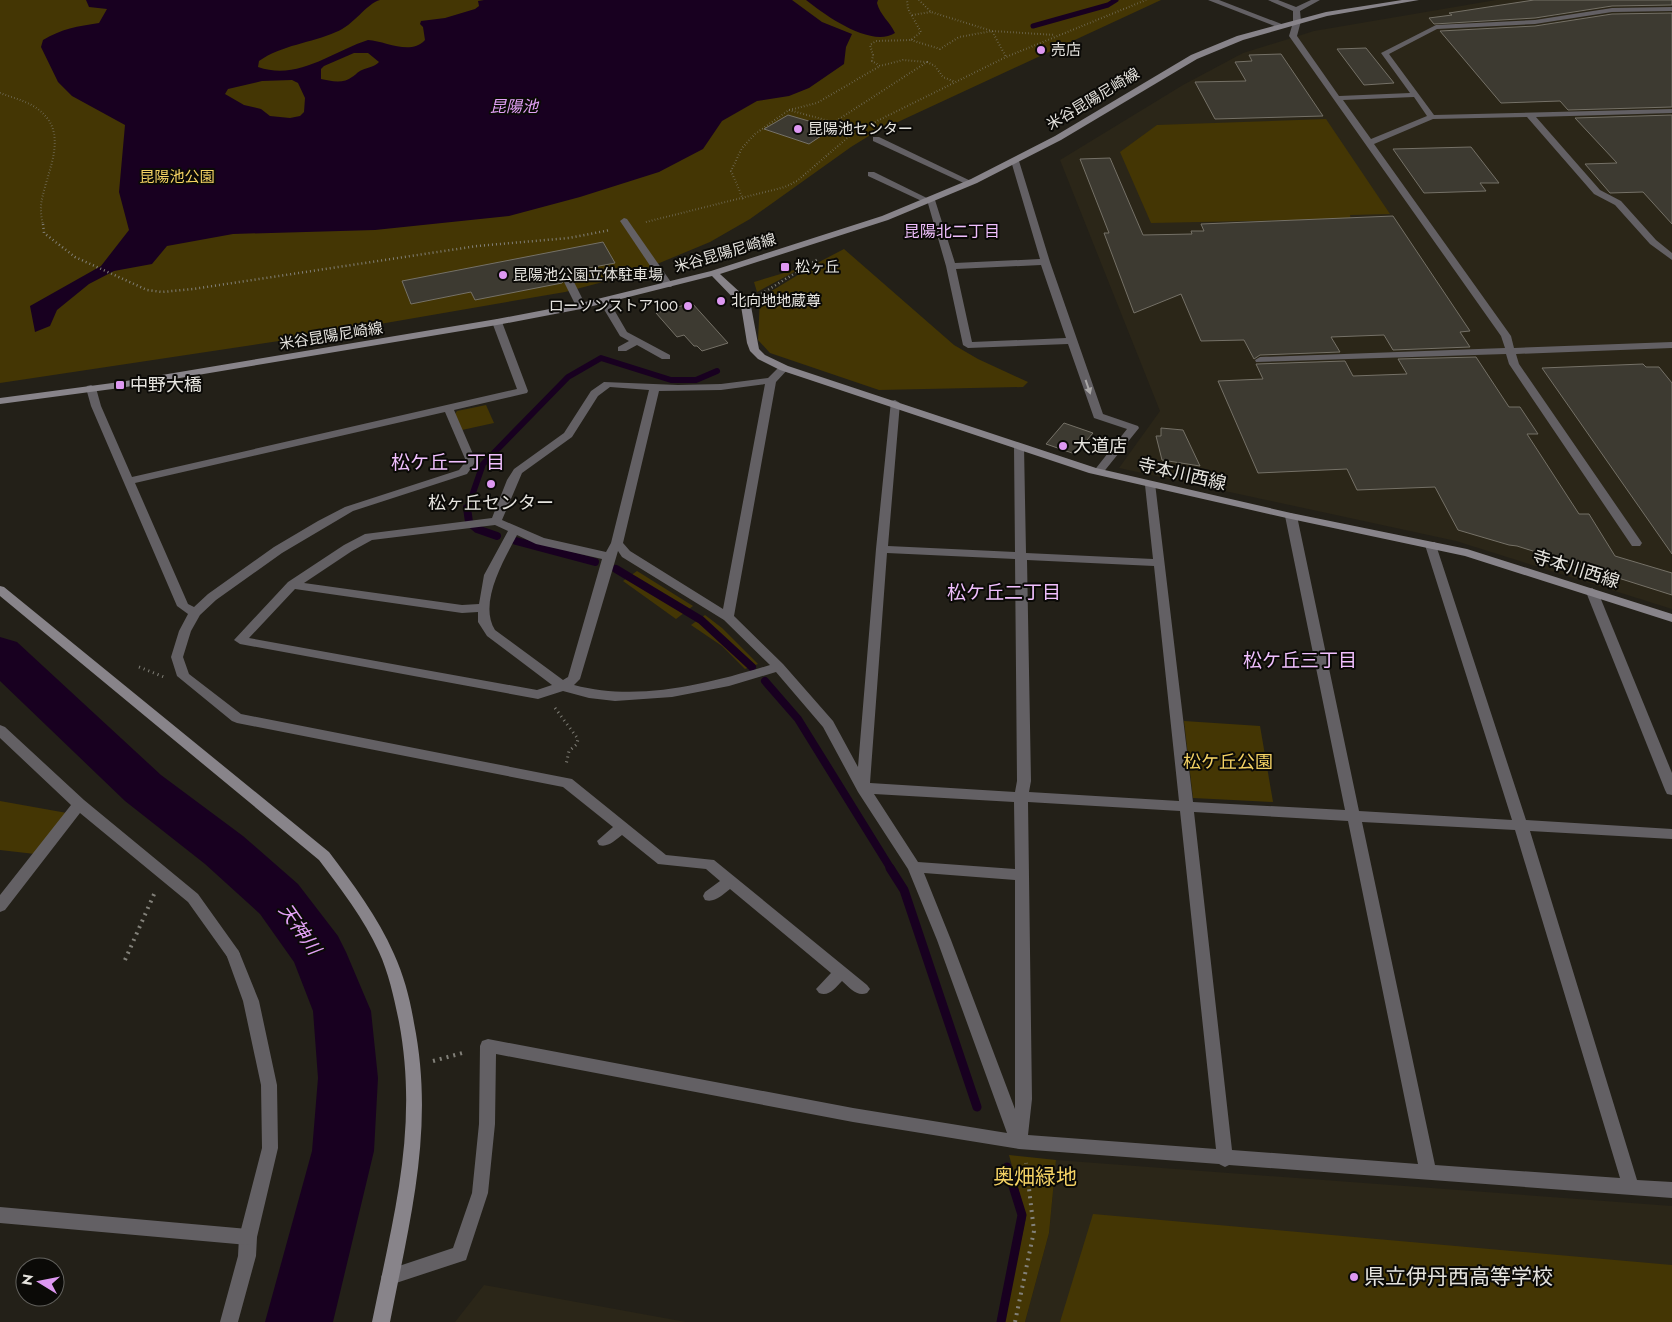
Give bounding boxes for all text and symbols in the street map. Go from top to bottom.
place label: 売店 [1051,39,1081,61]
marker: 売店 [1035,44,1047,56]
street label: 米谷昆陽尼崎線 [1042,63,1144,135]
water label: 昆陽池 [490,95,540,118]
place label: 昆陽池センター [808,118,913,140]
marker: 昆陽池センター [792,123,804,135]
park label: 昆陽池公園 [139,166,215,188]
district label: 昆陽北二丁目 [904,220,1000,243]
street label: 米谷昆陽尼崎線 [671,228,779,278]
place label: 松ヶ丘 [795,256,840,278]
marker: 松ヶ丘 [779,261,791,273]
place label: 昆陽池公園立体駐車場 [513,264,663,286]
marker: 昆陽池公園立体駐車場 [497,269,509,281]
place label: 北向地地蔵尊 [731,290,821,312]
place label: ローソンストア100 [549,295,678,317]
marker: 北向地地蔵尊 [715,295,727,307]
marker: ローソンストア100 [682,300,694,312]
street label: 米谷昆陽尼崎線 [277,317,385,355]
place label: 中野大橋 [130,372,202,398]
marker: 中野大橋 [114,379,126,391]
one-way arrow [1084,380,1092,395]
place label: 大道店 [1073,433,1127,459]
marker: 大道店 [1057,440,1069,452]
district label: 松ケ丘一丁目 [391,449,505,476]
street label: 寺本川西線 [1135,451,1229,497]
marker: 松ヶ丘センター [485,478,497,490]
place label: 松ヶ丘センター [428,490,554,516]
street label: 寺本川西線 [1529,543,1623,595]
district label: 松ケ丘二丁目 [947,579,1061,606]
district label: 松ケ丘三丁目 [1243,647,1357,674]
park label: 松ケ丘公園 [1183,749,1273,775]
water label: 天神川 [273,898,329,962]
park label: 奥畑緑地 [993,1162,1077,1192]
north arrow [15,1257,65,1307]
place label: 県立伊丹西高等学校 [1364,1262,1553,1292]
marker: 県立伊丹西高等学校 [1348,1271,1360,1283]
text: N [16,1273,38,1287]

